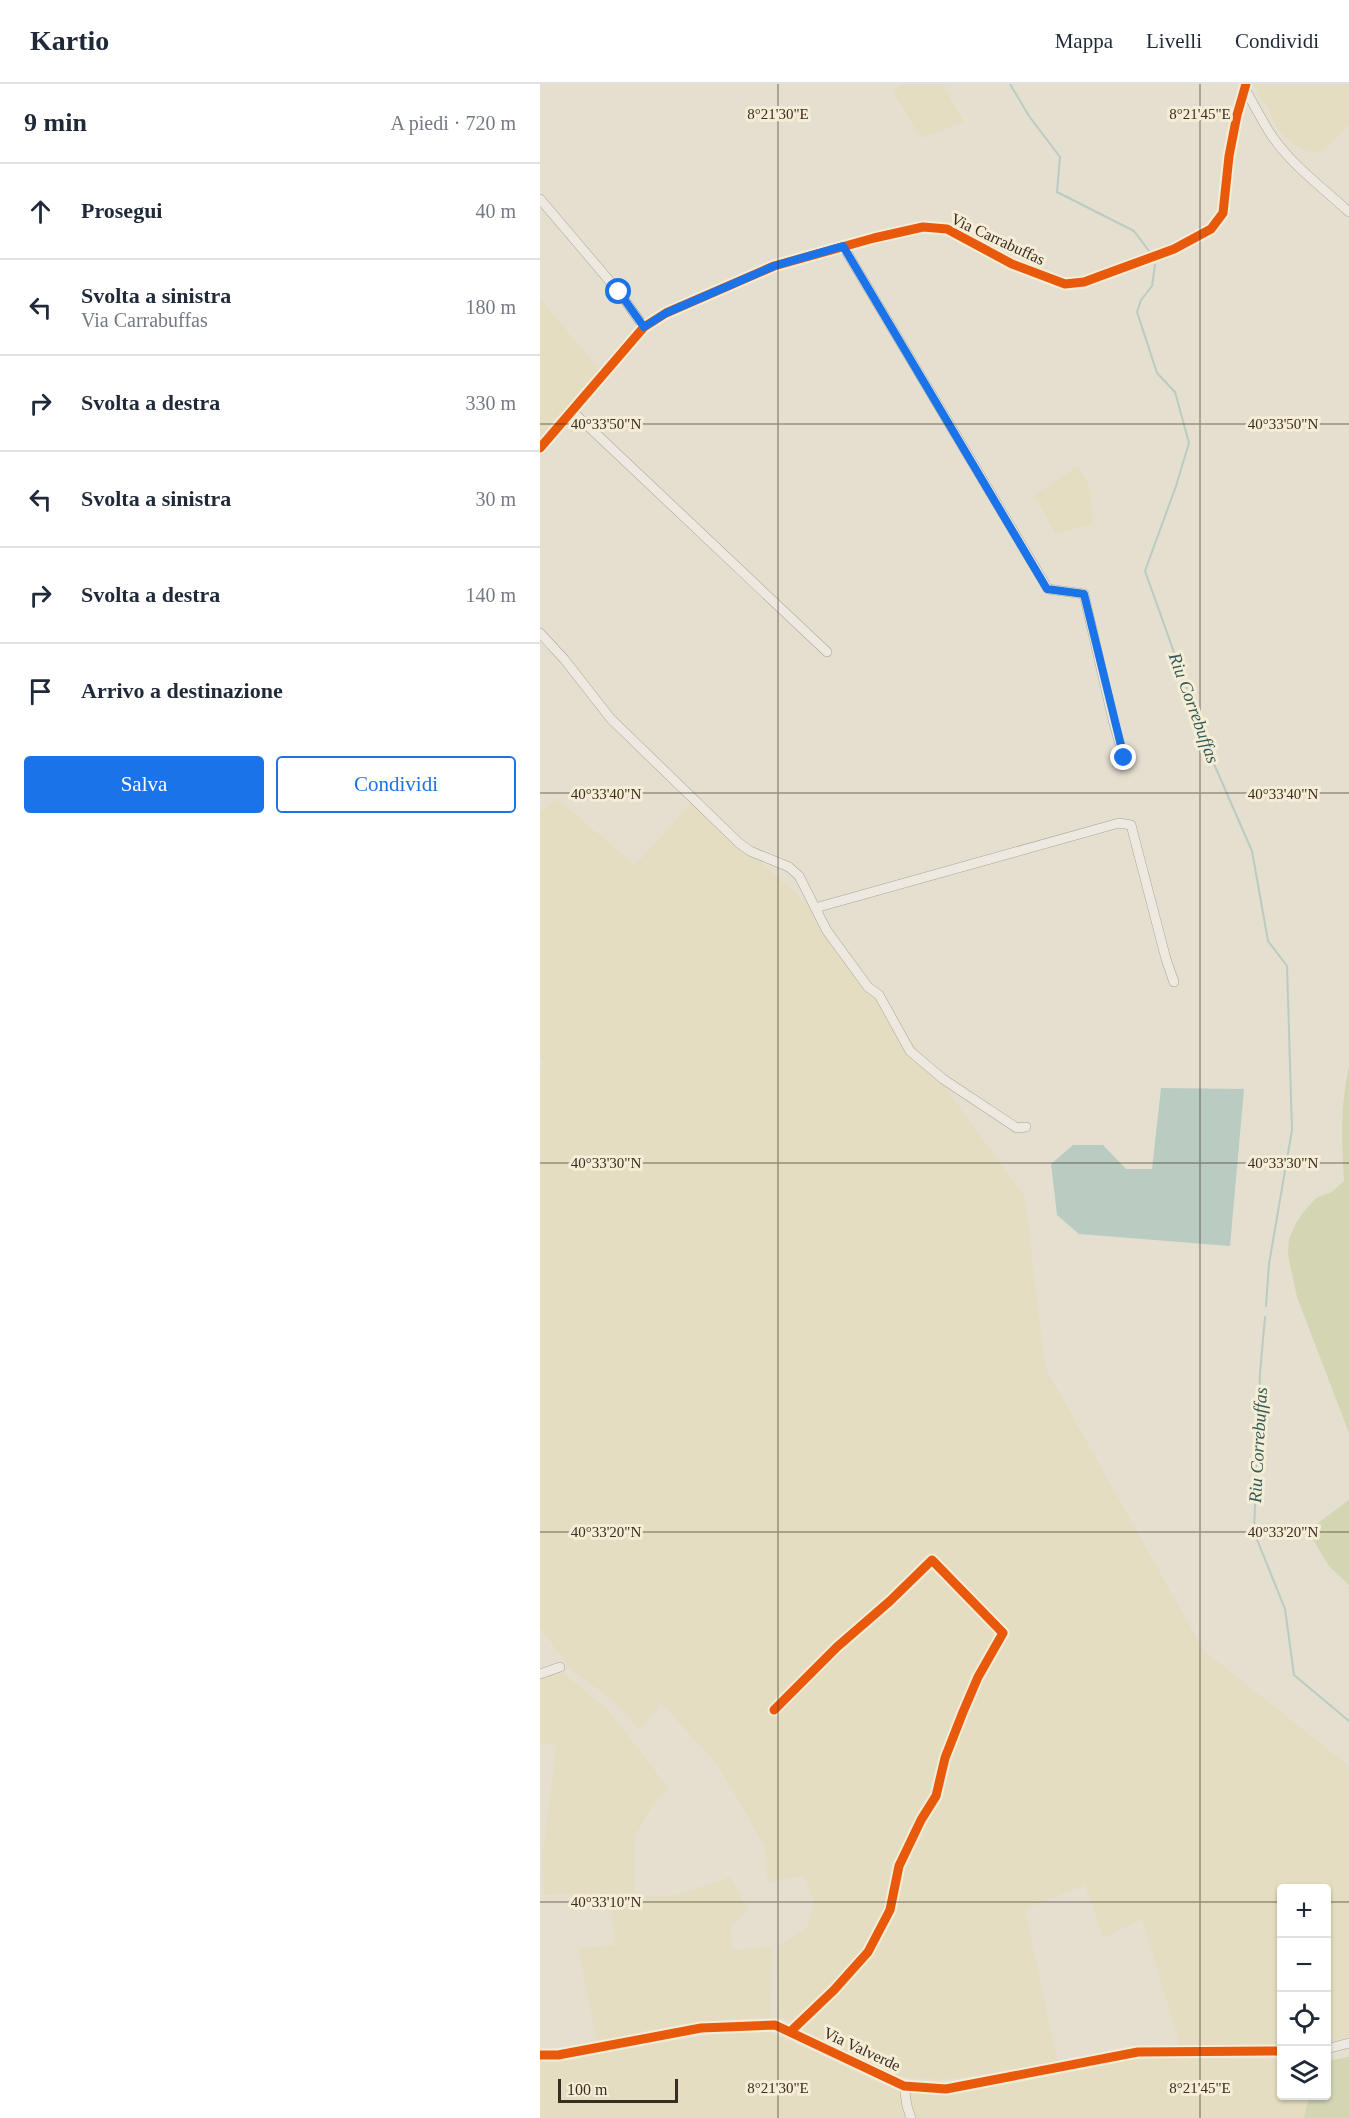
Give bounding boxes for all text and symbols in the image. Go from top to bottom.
text: Kartio [30,25,109,56]
text: Mappa [1055,29,1113,53]
text: Livelli [1146,29,1202,53]
text: Condividi [1235,29,1319,53]
text: 8°21'30"E [747,106,809,122]
text: 8°21'45"E [1169,106,1231,122]
text: 9 min [24,108,87,137]
text: A piedi · 720 m [390,112,516,134]
icon: ahead [24,195,57,228]
text: Prosegui [81,198,162,223]
text: 40 m [475,200,516,222]
street label: Via Carrabuffas [948,210,1048,268]
route start [605,278,631,304]
text: Svolta a sinistra [81,283,231,308]
icon: left [24,291,57,324]
text: 180 m [465,296,516,318]
text: Via Carrabuffas [81,309,208,331]
icon: right [24,387,57,420]
text: Svolta a destra [81,390,220,415]
text: 330 m [465,392,516,414]
text: 40°33'50"N [571,416,641,432]
text: 40°33'50"N [1248,416,1318,432]
icon: left [24,483,57,516]
text: Svolta a sinistra [81,486,231,511]
text: 30 m [475,488,516,510]
icon: right [24,579,57,612]
text: Svolta a destra [81,582,220,607]
text: 140 m [465,584,516,606]
water label: Riu Correbuffas [1164,649,1223,766]
icon: arrive [24,675,57,708]
text: Arrivo a destinazione [81,678,283,703]
route end [1110,744,1136,770]
button: Salva [24,756,264,813]
button: Condividi [276,756,516,813]
text: 40°33'40"N [571,786,641,802]
text: 40°33'40"N [1248,786,1318,802]
text: 40°33'30"N [571,1155,641,1171]
text: 40°33'30"N [1248,1155,1318,1171]
water label: Riu Correbuffas [1245,1387,1271,1504]
text: 40°33'20"N [571,1524,641,1540]
text: 40°33'20"N [1248,1524,1318,1540]
map controls [1277,1884,1331,2100]
button: + [1277,1884,1331,1938]
text: 40°33'10"N [571,1894,641,1910]
button: − [1277,1938,1331,1992]
button: locate [1277,1992,1331,2046]
street label: Via Valverde [821,2024,903,2074]
button: layers [1277,2046,1331,2100]
scale bar [558,2076,678,2104]
text: 8°21'30"E [747,2080,809,2096]
text: 8°21'45"E [1169,2080,1231,2096]
text: 100 m [567,2081,607,2098]

